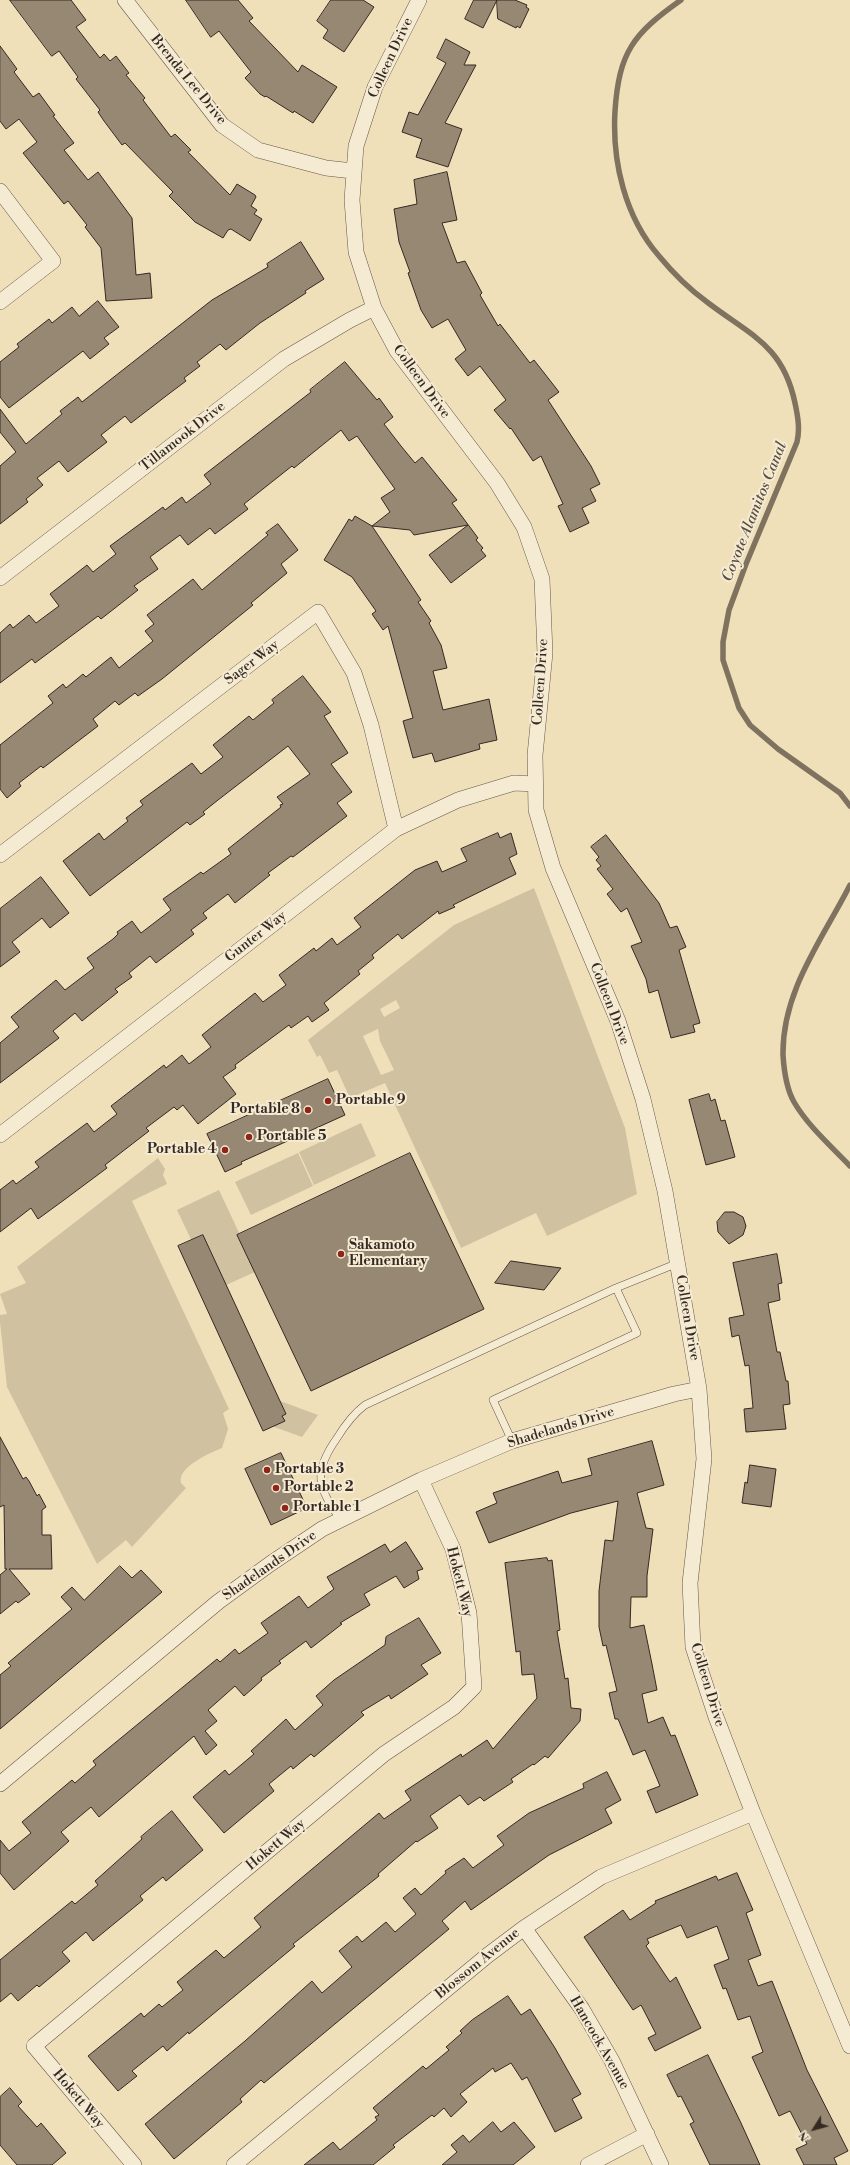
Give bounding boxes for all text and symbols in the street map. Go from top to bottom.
street label: Colleen Drive [365,15,417,101]
street label: Brenda Lee Drive [147,32,229,128]
street label: Colleen Drive [389,342,453,422]
street label: Tillamook Drive [137,398,229,476]
water label: Coyote Alamitos Canal [719,440,791,584]
street label: Sager Way [221,637,283,689]
street label: Colleen Drive [530,638,552,726]
street label: Gunter Way [222,908,290,966]
street label: Colleen Drive [586,960,632,1048]
place label: Portable 9 [336,1093,406,1109]
marker: Portable 9 [323,1096,333,1106]
place label: Portable 8 [230,1102,300,1118]
marker: Portable 8 [303,1105,313,1115]
place label: Portable 5 [257,1129,326,1145]
marker: Portable 5 [244,1132,254,1142]
place label: Portable 4 [147,1142,217,1158]
marker: Portable 4 [220,1145,230,1155]
place label: Sakamoto Elementary [349,1238,427,1270]
marker: Sakamoto Elementary [336,1249,346,1259]
street label: Colleen Drive [671,1274,703,1362]
street label: Shadelands Drive [506,1404,616,1452]
place label: Portable 3 [275,1462,344,1478]
marker: Portable 3 [262,1465,272,1475]
place label: Portable 2 [284,1480,353,1496]
marker: Portable 2 [271,1483,281,1493]
place label: Portable 1 [293,1500,360,1516]
marker: Portable 1 [280,1503,290,1513]
street label: Shadelands Drive [220,1527,320,1605]
street label: Hokett Way [442,1545,476,1619]
street label: Colleen Drive [686,1641,728,1729]
street label: Hokett Way [243,1816,309,1874]
street label: Blossom Avenue [433,1925,523,2003]
street label: Hancock Avenue [565,1993,633,2093]
street label: Hokett Way [49,2066,107,2132]
north arrow [794,2109,834,2149]
text: N [796,2129,813,2144]

